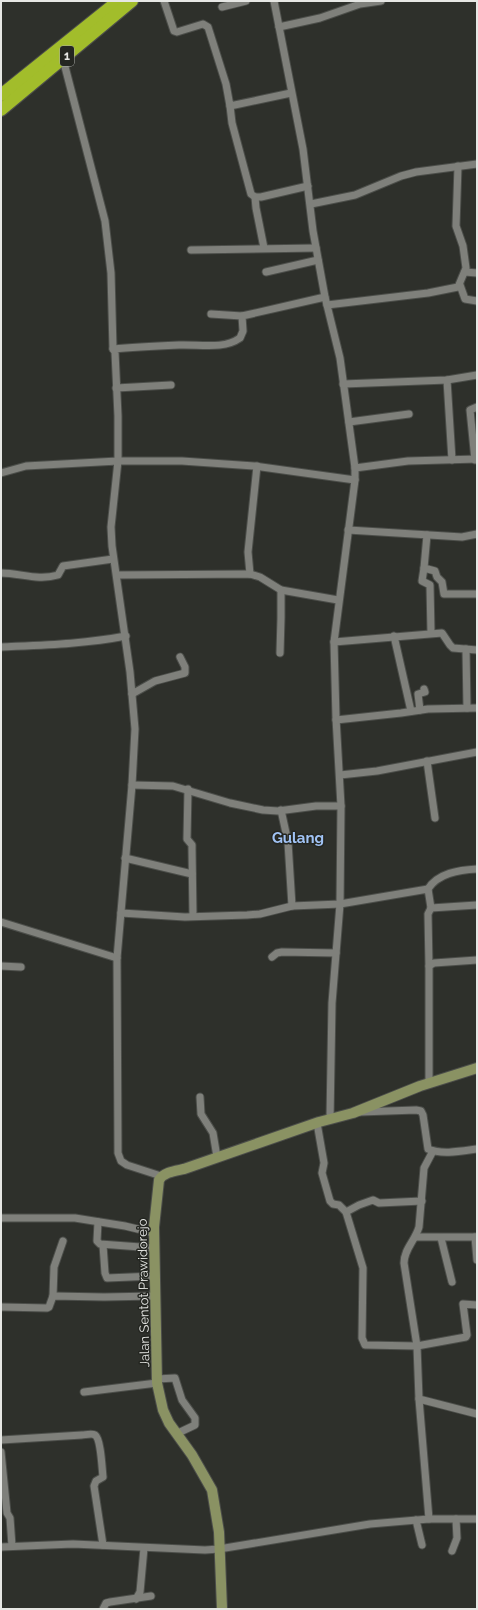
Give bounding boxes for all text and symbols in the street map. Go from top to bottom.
road number: 1 [60,46,74,66]
district label: Gulang [272,829,324,847]
street label: Jalan Sentot Prawidorejo [135,1218,152,1367]

